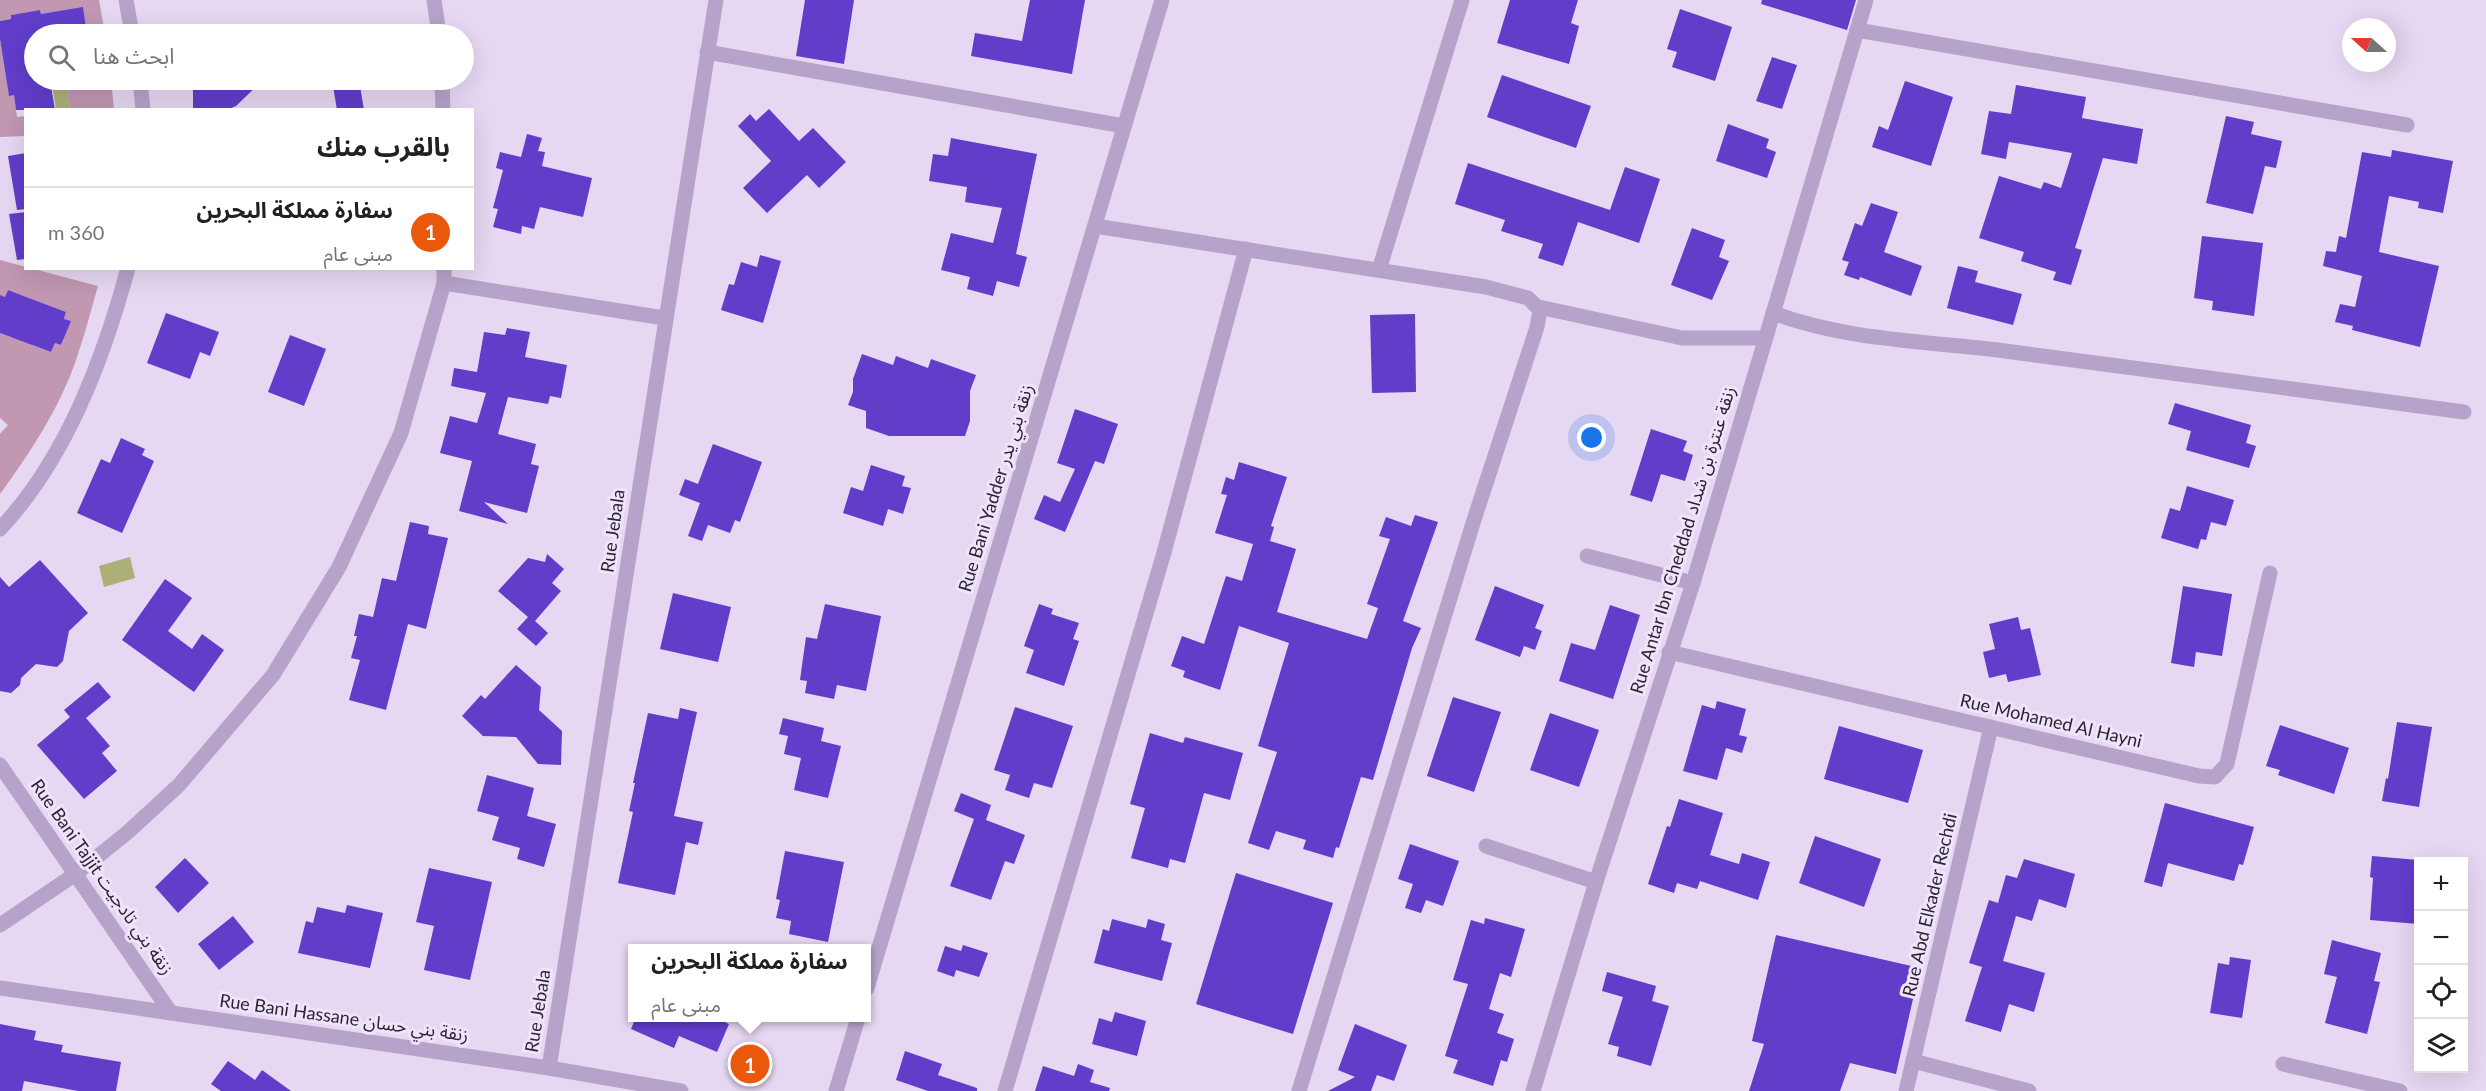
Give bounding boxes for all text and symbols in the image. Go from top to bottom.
north arrow [2342,18,2396,72]
search box [24,24,474,90]
icon: search [45,41,78,74]
text: ابحث هنا [93,42,174,69]
text: بالقرب منك [317,130,450,162]
text: سفارة مملكة البحرين [197,196,393,223]
text: 360 m [48,220,104,244]
text: 1 [425,220,436,244]
text: مبنى عام [323,241,393,265]
street label: Rue Bani Yadder زنقة بني يدر [953,381,1040,595]
street label: Rue Antar Ibn Cheddad زنقة عنترة بن شداد [1625,383,1740,696]
your location [1577,423,1606,452]
street label: Rue Jebala [595,488,629,574]
street label: Rue Mohamed Al Hayni [1958,688,2144,752]
street label: Rue Bani Tajjit زنقة بني تادجيت [24,774,179,980]
street label: Rue Abd Elkader Rechdi [1897,811,1961,999]
map controls [2414,857,2468,1073]
button: + [2414,857,2468,911]
button: − [2414,911,2468,965]
popup [628,944,871,1022]
text: سفارة مملكة البحرين [651,947,848,974]
button: locate [2414,965,2468,1019]
street label: Rue Jebala [520,968,554,1054]
street label: Rue Bani Hassane زنقة بني حسان [218,989,470,1049]
text: مبنى عام [651,992,721,1016]
button: layers [2414,1019,2468,1073]
pin: 1 [730,1042,770,1086]

